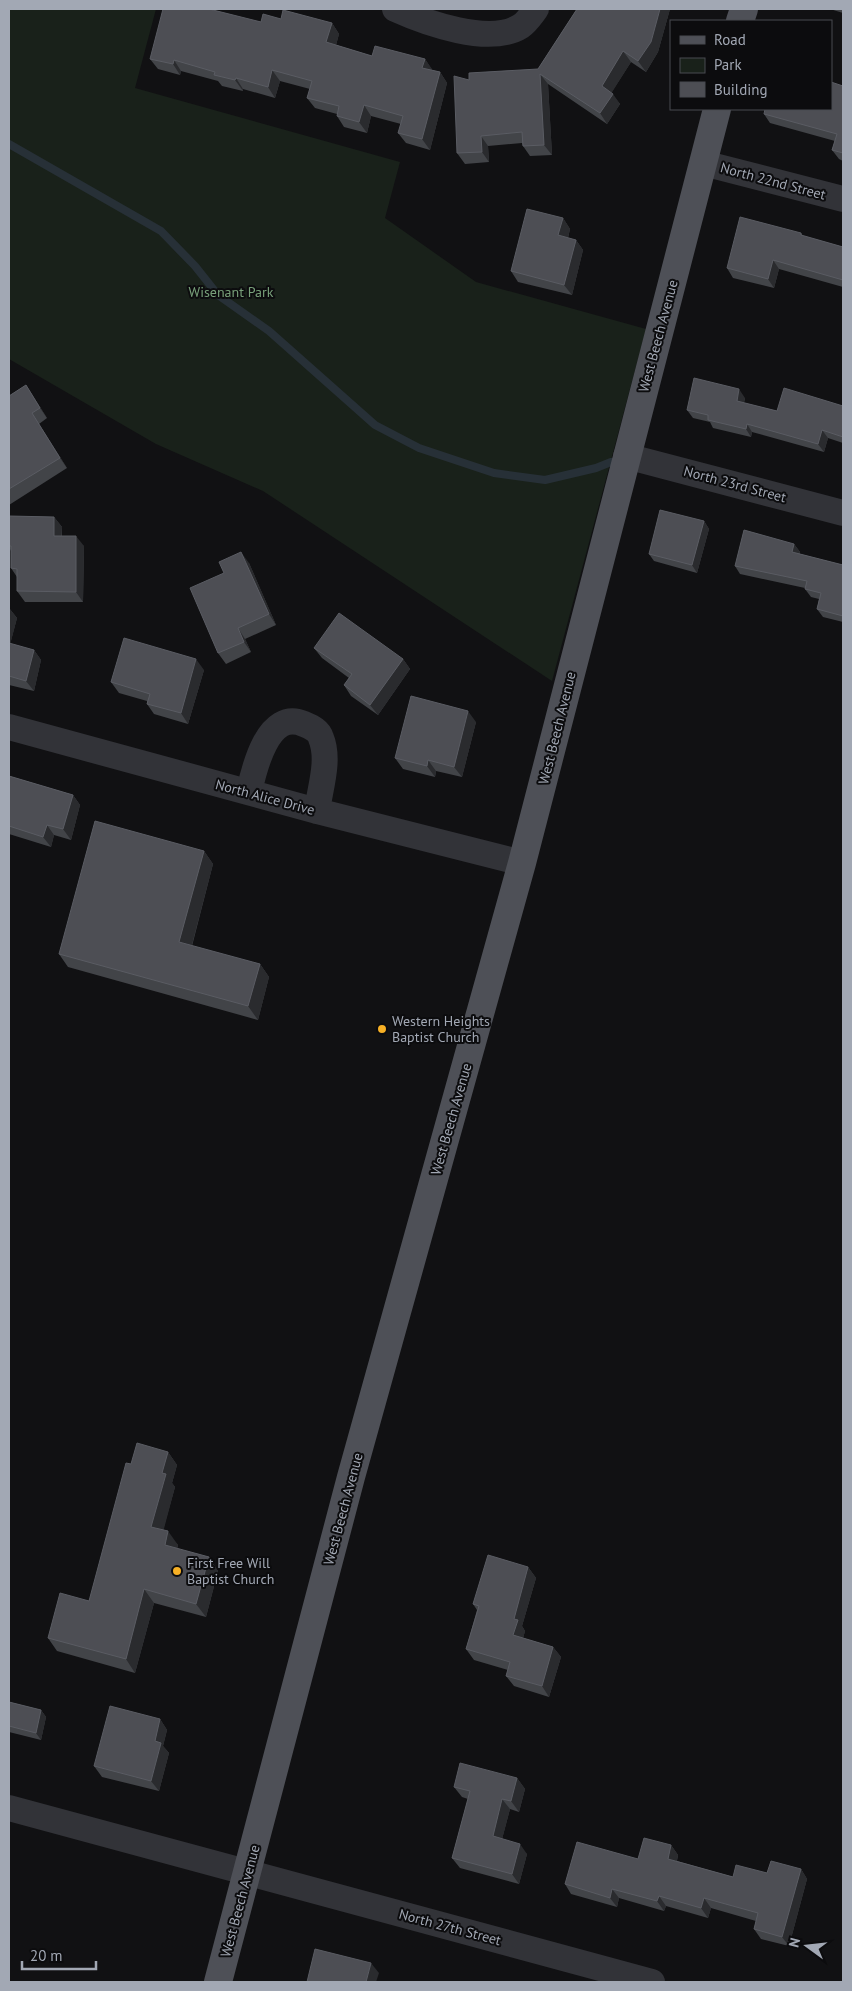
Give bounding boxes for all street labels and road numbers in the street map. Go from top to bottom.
street label: North 22nd Street [718,158,828,204]
street label: West Beech Avenue [634,278,682,394]
street label: North 23rd Street [682,462,788,506]
street label: West Beech Avenue [534,670,580,786]
street label: North Alice Drive [213,775,317,819]
street label: West Beech Avenue [426,1061,476,1177]
street label: West Beech Avenue [319,1451,367,1567]
street label: West Beech Avenue [216,1843,264,1959]
street label: North 27th Street [397,1905,503,1949]

